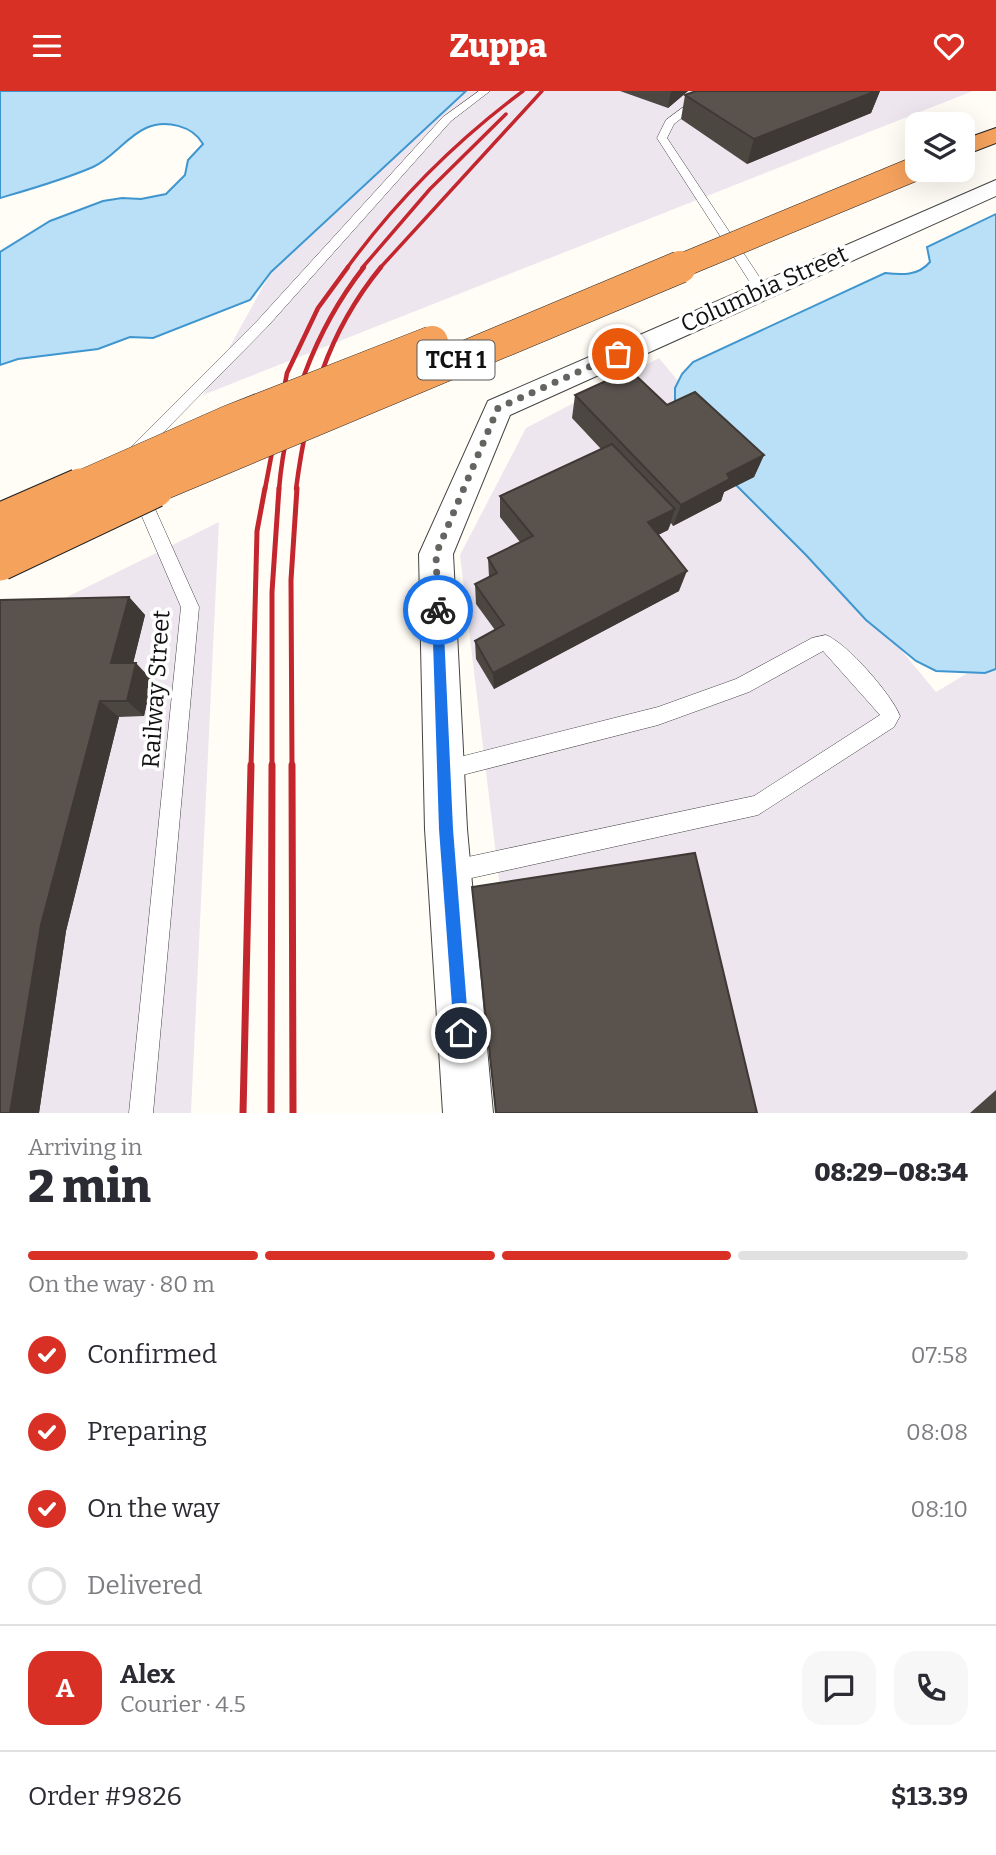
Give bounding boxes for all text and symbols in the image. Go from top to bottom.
icon: menu [28,27,66,65]
text: Zuppa [449,27,547,65]
icon: heart [930,27,968,65]
map controls [905,112,975,182]
button: layers [905,112,975,182]
street label: Columbia Street [676,240,852,338]
pin [588,324,648,384]
icon: bag [599,335,637,373]
road number: TCH 1 [418,341,494,379]
courier [403,575,473,645]
icon: bike [419,591,457,629]
street label: Railway Street [137,609,176,769]
pin [431,1003,491,1063]
icon: home [442,1014,480,1052]
text: Arriving in [28,1133,142,1161]
text: 08:29–08:34 [814,1157,968,1188]
text: 2 min [28,1159,151,1214]
text: On the way · 80 m [28,1270,215,1298]
icon: check [28,1336,66,1374]
text: Confirmed [87,1339,217,1370]
text: 07:58 [911,1341,968,1369]
icon: check [28,1413,66,1451]
text: Preparing [87,1416,207,1447]
text: 08:08 [906,1418,968,1446]
icon: check [28,1490,66,1528]
text: On the way [87,1493,220,1524]
text: 08:10 [911,1495,968,1523]
text: Delivered [87,1570,202,1601]
button: chat [802,1651,876,1725]
button: phone [894,1651,968,1725]
text: Alex [120,1659,175,1690]
text: A [56,1673,74,1704]
text: Courier · 4.5 [120,1690,246,1718]
text: Order #9826 [28,1781,182,1812]
text: $13.39 [891,1781,968,1812]

